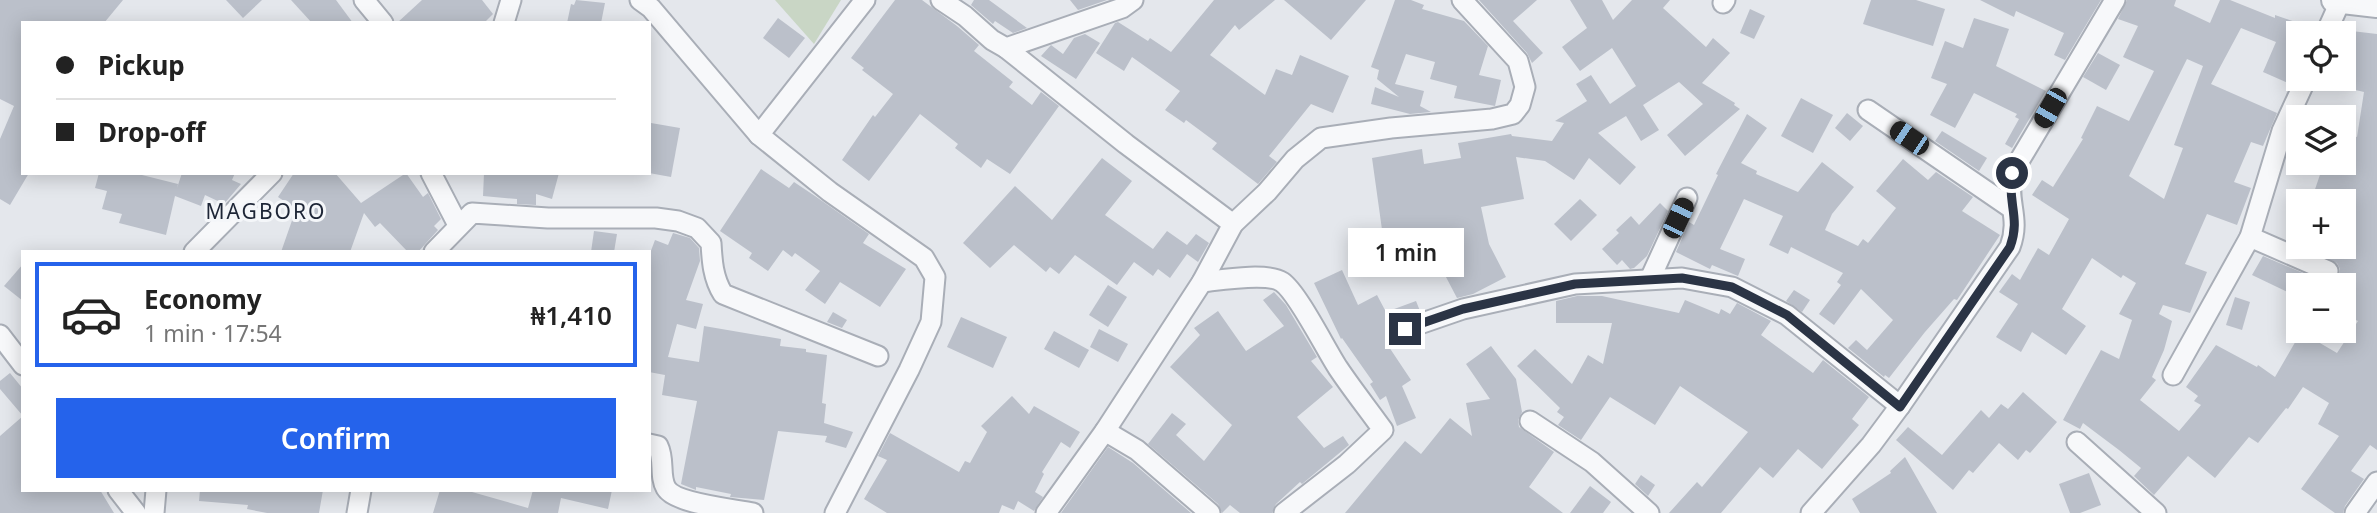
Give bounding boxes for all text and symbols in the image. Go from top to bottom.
map controls [2286,21,2356,343]
button: locate [2286,21,2356,91]
text: Pickup [98,47,185,83]
car [2031,85,2070,131]
button: layers [2286,105,2356,175]
text: Drop-off [98,114,205,150]
car [1886,118,1933,158]
route start [1996,157,2028,189]
button: + [2286,189,2356,259]
car [1660,195,1697,241]
district label: MAGBORO [206,197,326,225]
callout: 1 min [1347,228,1463,276]
text: 1 min [1375,236,1437,268]
button: − [2286,273,2356,343]
text: Economy [144,281,262,317]
icon: car [60,283,123,346]
text: ₦1,410 [530,297,612,333]
route end [1389,313,1421,345]
text: 1 min · 17:54 [144,317,282,349]
button: Confirm [56,398,616,478]

